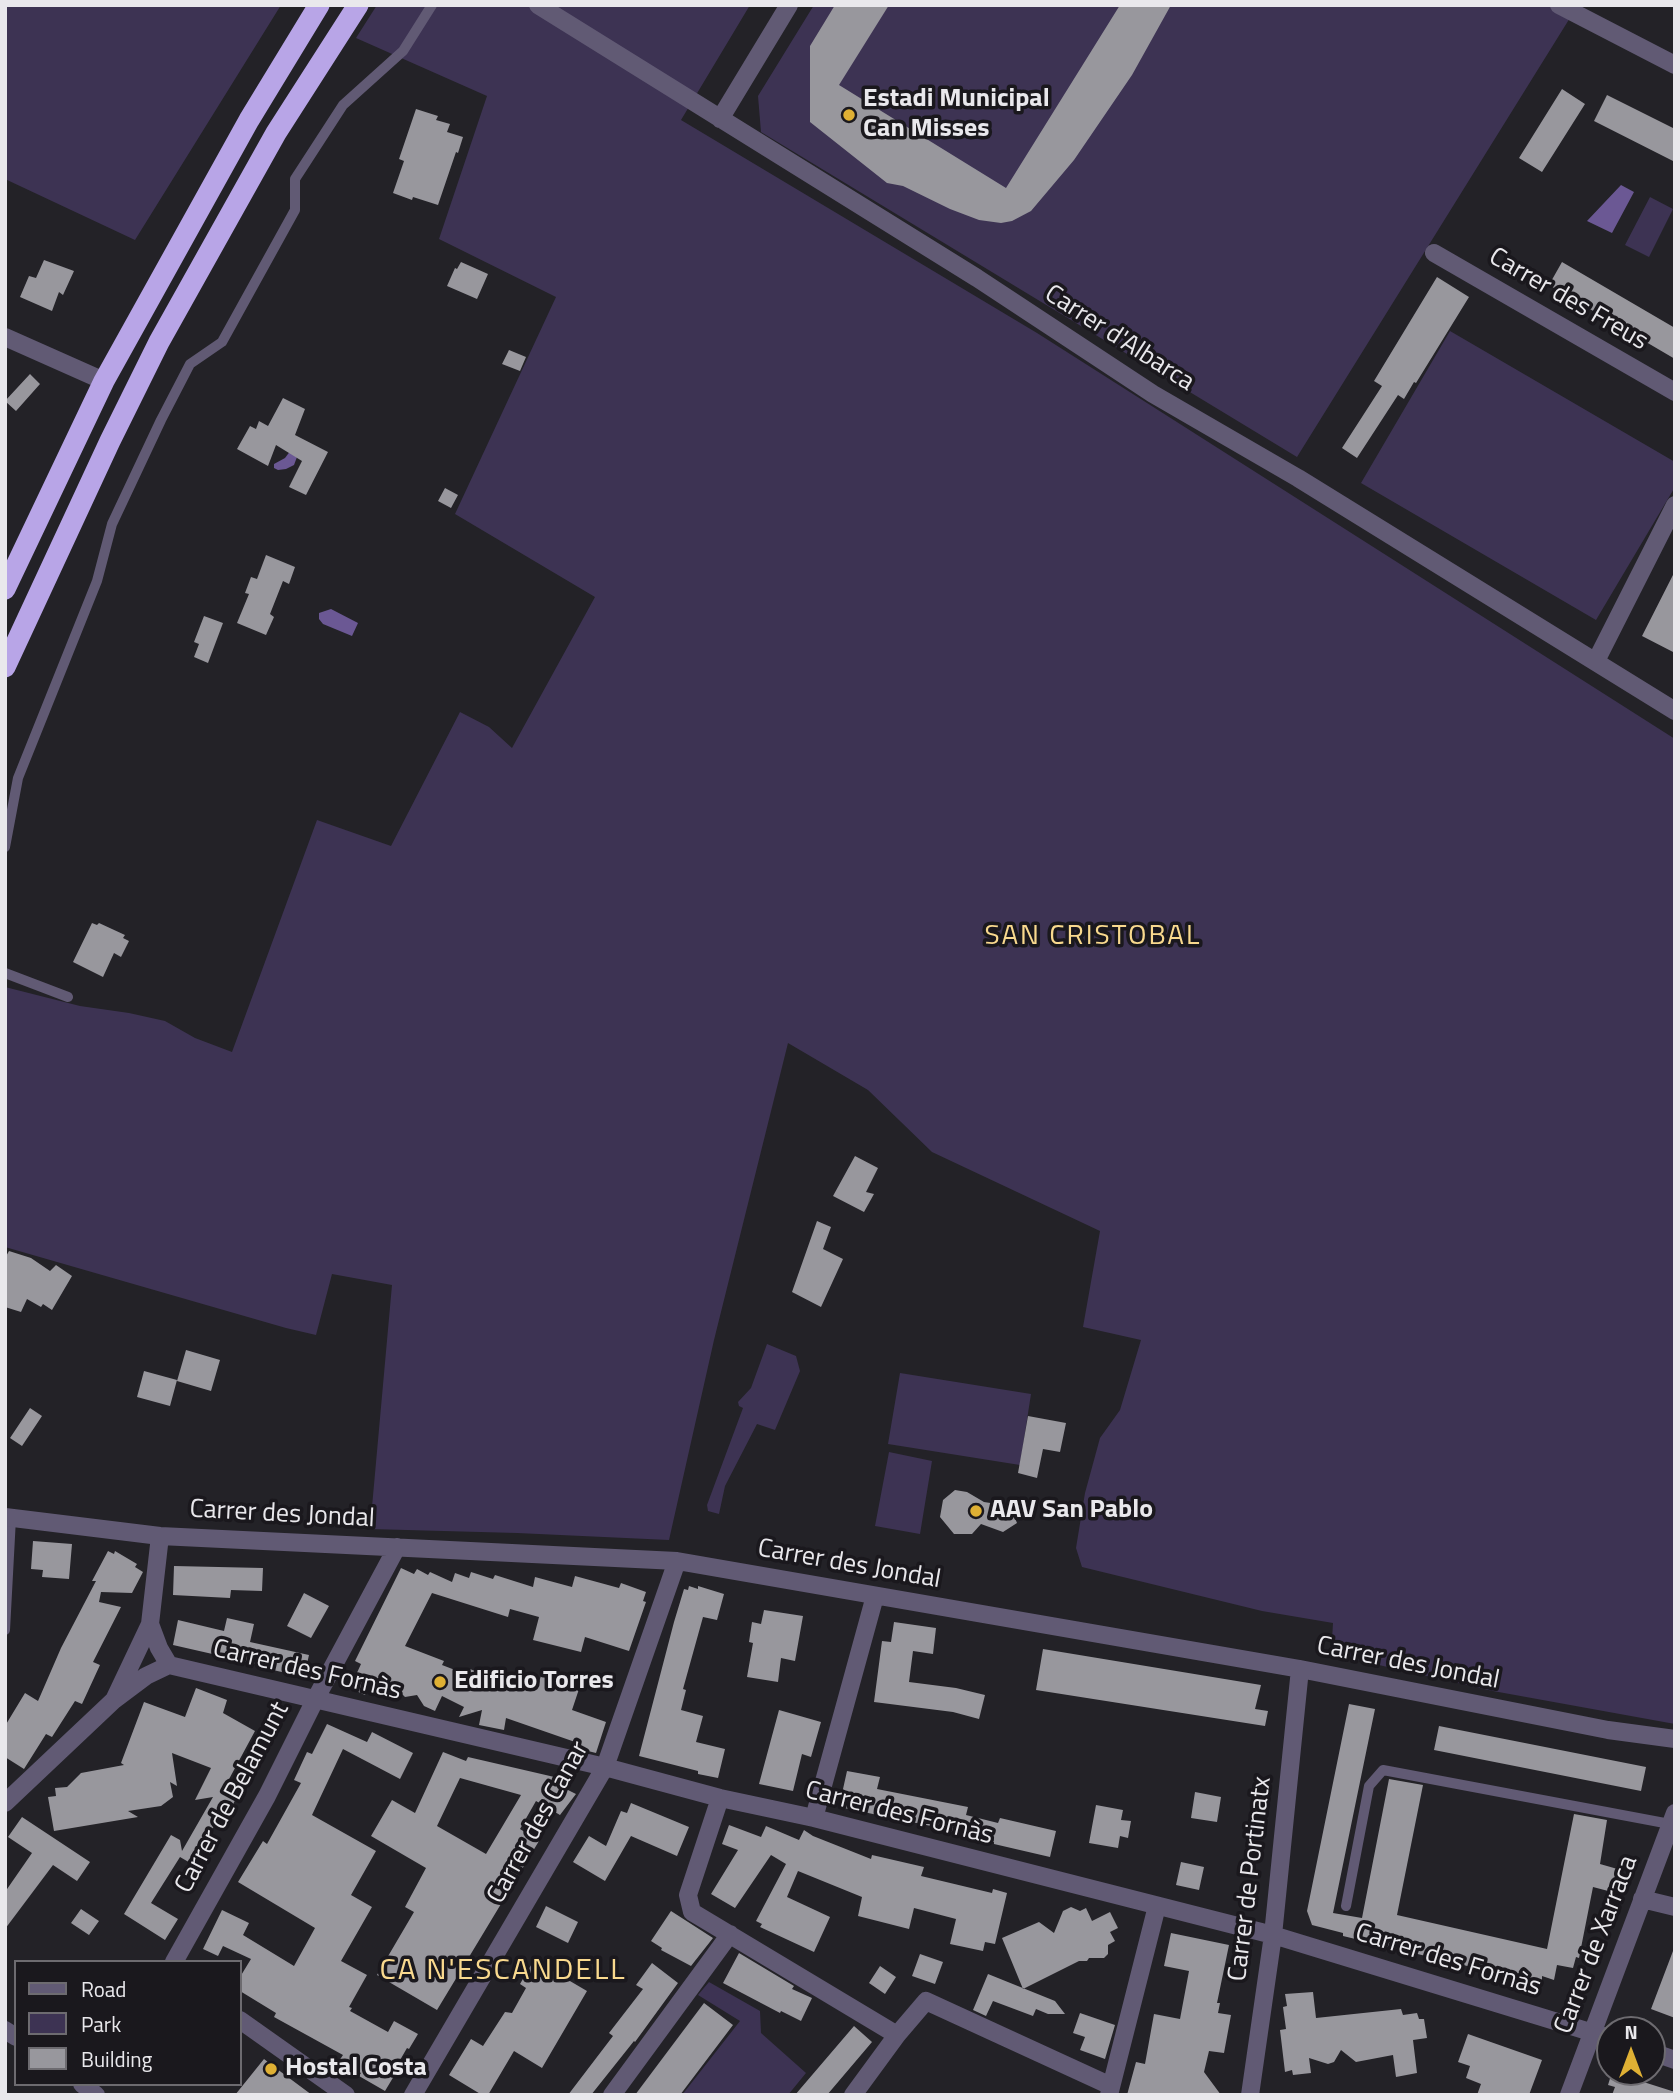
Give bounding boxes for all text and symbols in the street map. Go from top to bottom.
place label: Estadi Municipal Can Misses [863,84,1050,146]
marker: Estadi Municipal Can Misses [841,107,857,123]
street label: Carrer des Freus [1483,242,1653,358]
street label: Carrer d'Albarca [1038,279,1200,399]
district label: SAN CRISTOBAL [986,920,1200,954]
street label: Carrer des Jondal [189,1495,375,1535]
place label: AAV San Pablo [990,1495,1153,1527]
marker: AAV San Pablo [968,1503,984,1519]
street label: Carrer des Jondal [755,1534,943,1596]
street label: Carrer des Jondal [1314,1631,1502,1697]
street label: Carrer des Fornàs [210,1634,404,1708]
place label: Edificio Torres [454,1666,614,1698]
marker: Edificio Torres [432,1674,448,1690]
street label: Carrer de Belamunt [169,1697,297,1899]
street label: Carrer des Canar [482,1736,596,1910]
street label: Carrer de Portinatx [1223,1775,1279,1983]
street label: Carrer des Fornàs [802,1776,996,1852]
street label: Carrer de Xarraca [1549,1852,1645,2038]
street label: Carrer des Fornàs [1351,1918,1545,2004]
district label: CA N'ESCANDELL [381,1954,625,1990]
legend [14,1960,242,2086]
text: Road [81,1973,126,2005]
text: Park [81,2008,121,2040]
north arrow [1596,2016,1666,2086]
text: N [1624,2017,1638,2046]
text: Building [81,2043,152,2075]
place label: Hostal Costa [285,2053,427,2085]
marker: Hostal Costa [263,2061,279,2077]

